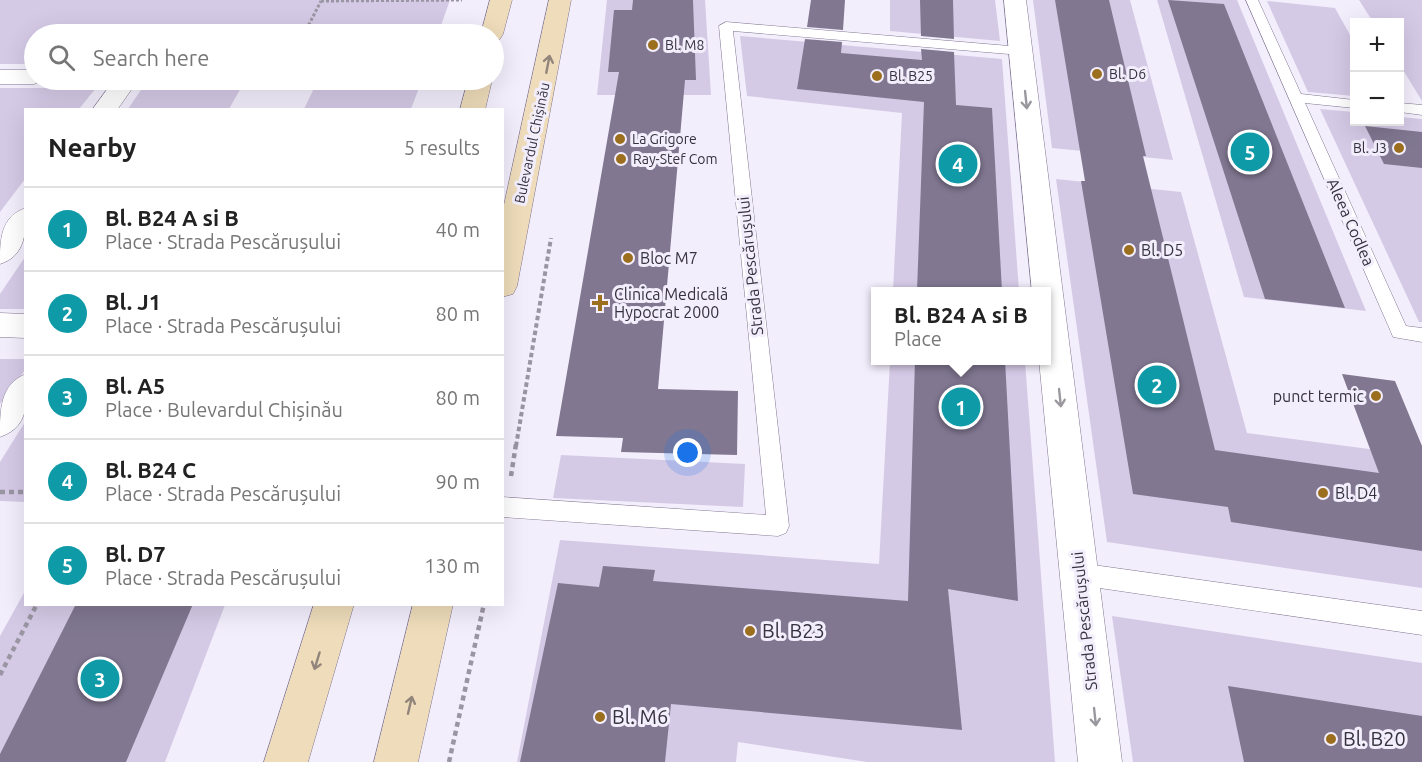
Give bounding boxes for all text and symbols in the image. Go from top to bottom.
map controls [1350,18,1404,126]
button: + [1350,18,1404,72]
search box [24,24,504,90]
place label: Bl. M8 [665,37,704,53]
marker: Bl. M8 [646,38,660,52]
icon: search [45,41,78,74]
text: Search here [93,45,209,70]
one-way arrow [543,55,554,74]
place label: Bl. D6 [1109,66,1146,82]
marker: Bl. D6 [1090,67,1104,81]
place label: Bl. B25 [889,68,933,84]
marker: Bl. B25 [870,69,884,83]
button: − [1350,72,1404,126]
street label: Bulevardul Chișinău [511,81,553,205]
one-way arrow [1021,89,1032,109]
pin: 5 [1230,130,1270,174]
place label: La Grigore [632,131,697,147]
marker: La Grigore [613,132,627,146]
text: Nearby [48,133,136,162]
text: 5 results [404,136,480,159]
place label: Bl. J3 [1353,140,1387,156]
marker: Bl. J3 [1392,141,1406,155]
pin: 4 [938,142,978,186]
place label: Ray-Stef Com [633,151,718,167]
marker: Ray-Stef Com [614,152,628,166]
street label: Aleea Codlea [1324,175,1378,269]
street label: Strada Pescărușului [734,196,766,336]
text: Bl. B24 A si B [105,205,239,230]
text: 1 [62,218,73,241]
text: 40 m [436,218,480,241]
text: Place · Strada Pescărușului [105,230,341,253]
place label: Bl. D5 [1141,241,1183,259]
marker: Bl. D5 [1122,243,1136,257]
place label: Bloc M7 [640,249,698,267]
marker: Bloc M7 [621,251,635,265]
place label: Clinica Medicală Hypocrat 2000 [614,285,728,321]
popup [871,287,1051,365]
text: Bl. J1 [105,289,161,314]
marker: Clinica Medicală Hypocrat 2000 [591,294,609,312]
text: 2 [62,302,73,325]
text: 80 m [436,302,480,325]
text: Bl. B24 A si B [894,302,1028,327]
text: Place · Strada Pescărușului [105,314,341,337]
text: Place [894,327,942,350]
pin: 2 [1138,362,1176,408]
text: Bl. A5 [105,373,165,398]
pin: 1 [942,384,980,430]
text: 3 [62,386,73,409]
text: 80 m [436,386,480,409]
place label: punct termic [1273,387,1365,405]
one-way arrow [1054,388,1065,407]
marker: punct termic [1369,389,1383,403]
text: Place · Bulevardul Chișinău [105,398,343,421]
your location [673,438,702,467]
text: Bl. B24 C [105,457,196,482]
text: 4 [62,470,73,493]
text: 90 m [436,470,480,493]
text: Place · Strada Pescărușului [105,482,341,505]
place label: Bl. D4 [1335,484,1377,502]
marker: Bl. D4 [1316,486,1330,500]
text: Bl. D7 [105,541,166,566]
street label: Strada Pescărușului [1068,551,1100,691]
text: 5 [62,554,73,577]
text: 130 m [424,554,480,577]
text: Place · Strada Pescărușului [105,566,341,589]
place label: Bl. B23 [762,619,825,642]
marker: Bl. B23 [743,624,757,638]
one-way arrow [311,651,322,670]
pin: 3 [80,656,120,702]
one-way arrow [404,696,416,715]
place label: Bl. M6 [612,705,668,728]
one-way arrow [1090,707,1101,727]
marker: Bl. M6 [593,710,607,724]
place label: Bl. B20 [1343,727,1406,750]
marker: Bl. B20 [1324,732,1338,746]

